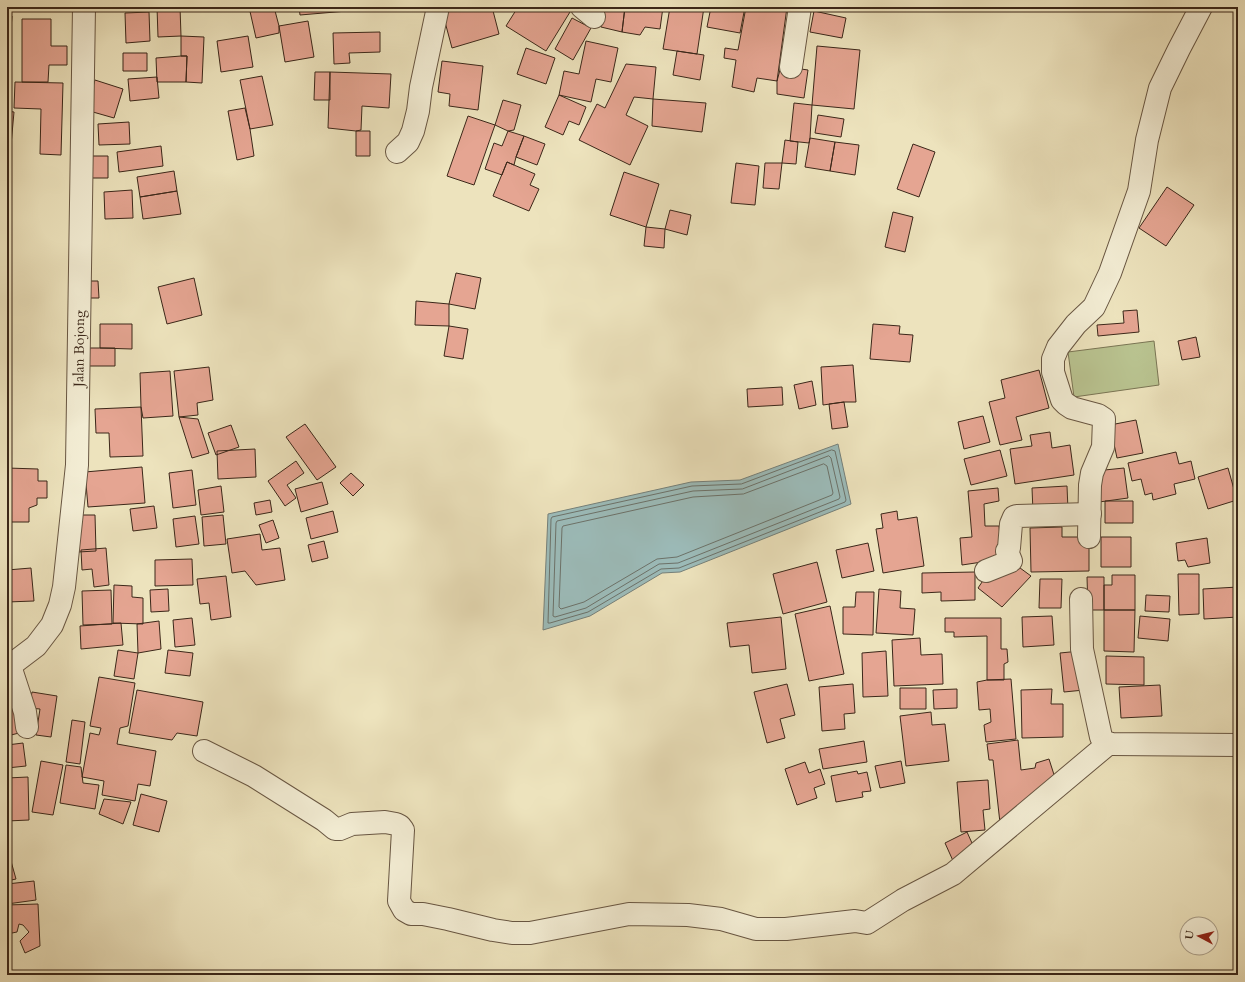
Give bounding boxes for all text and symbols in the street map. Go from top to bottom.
street label: Jalan Bojong [69,310,89,389]
north arrow [1179,916,1219,956]
text: U [1182,929,1198,940]

